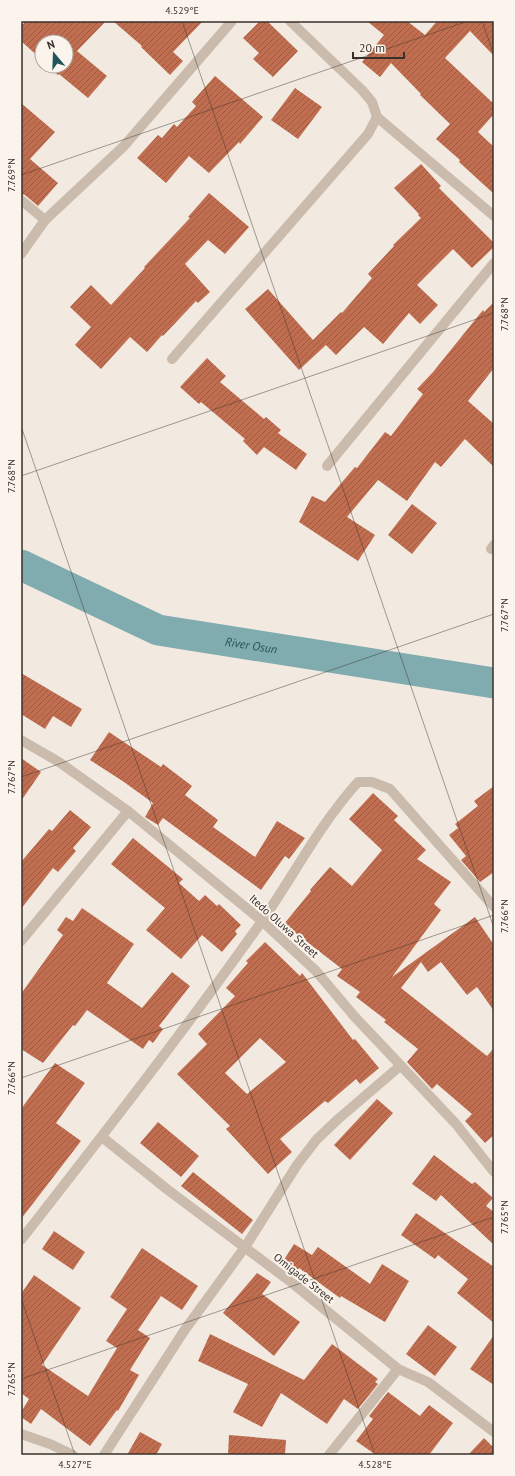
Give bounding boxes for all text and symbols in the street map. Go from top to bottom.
text: 4.529°E [165,4,199,17]
north arrow [34,34,74,74]
scale bar [353,34,404,60]
text: N [45,37,56,52]
text: 20 m [359,40,385,55]
text: 7.769°N [5,158,18,192]
text: 7.768°N [498,297,511,331]
text: 7.768°N [5,459,18,493]
text: 7.767°N [498,598,511,632]
water label: River Osun [224,633,278,656]
text: 7.767°N [5,760,18,794]
street label: Itedo Oluwa Street [246,891,322,961]
text: 7.766°N [498,899,511,933]
text: 7.766°N [5,1061,18,1095]
text: 7.765°N [498,1200,511,1234]
street label: Omigade Street [271,1250,337,1306]
text: 7.765°N [5,1362,18,1396]
text: 4.527°E [58,1458,92,1471]
text: 4.528°E [358,1458,392,1471]

